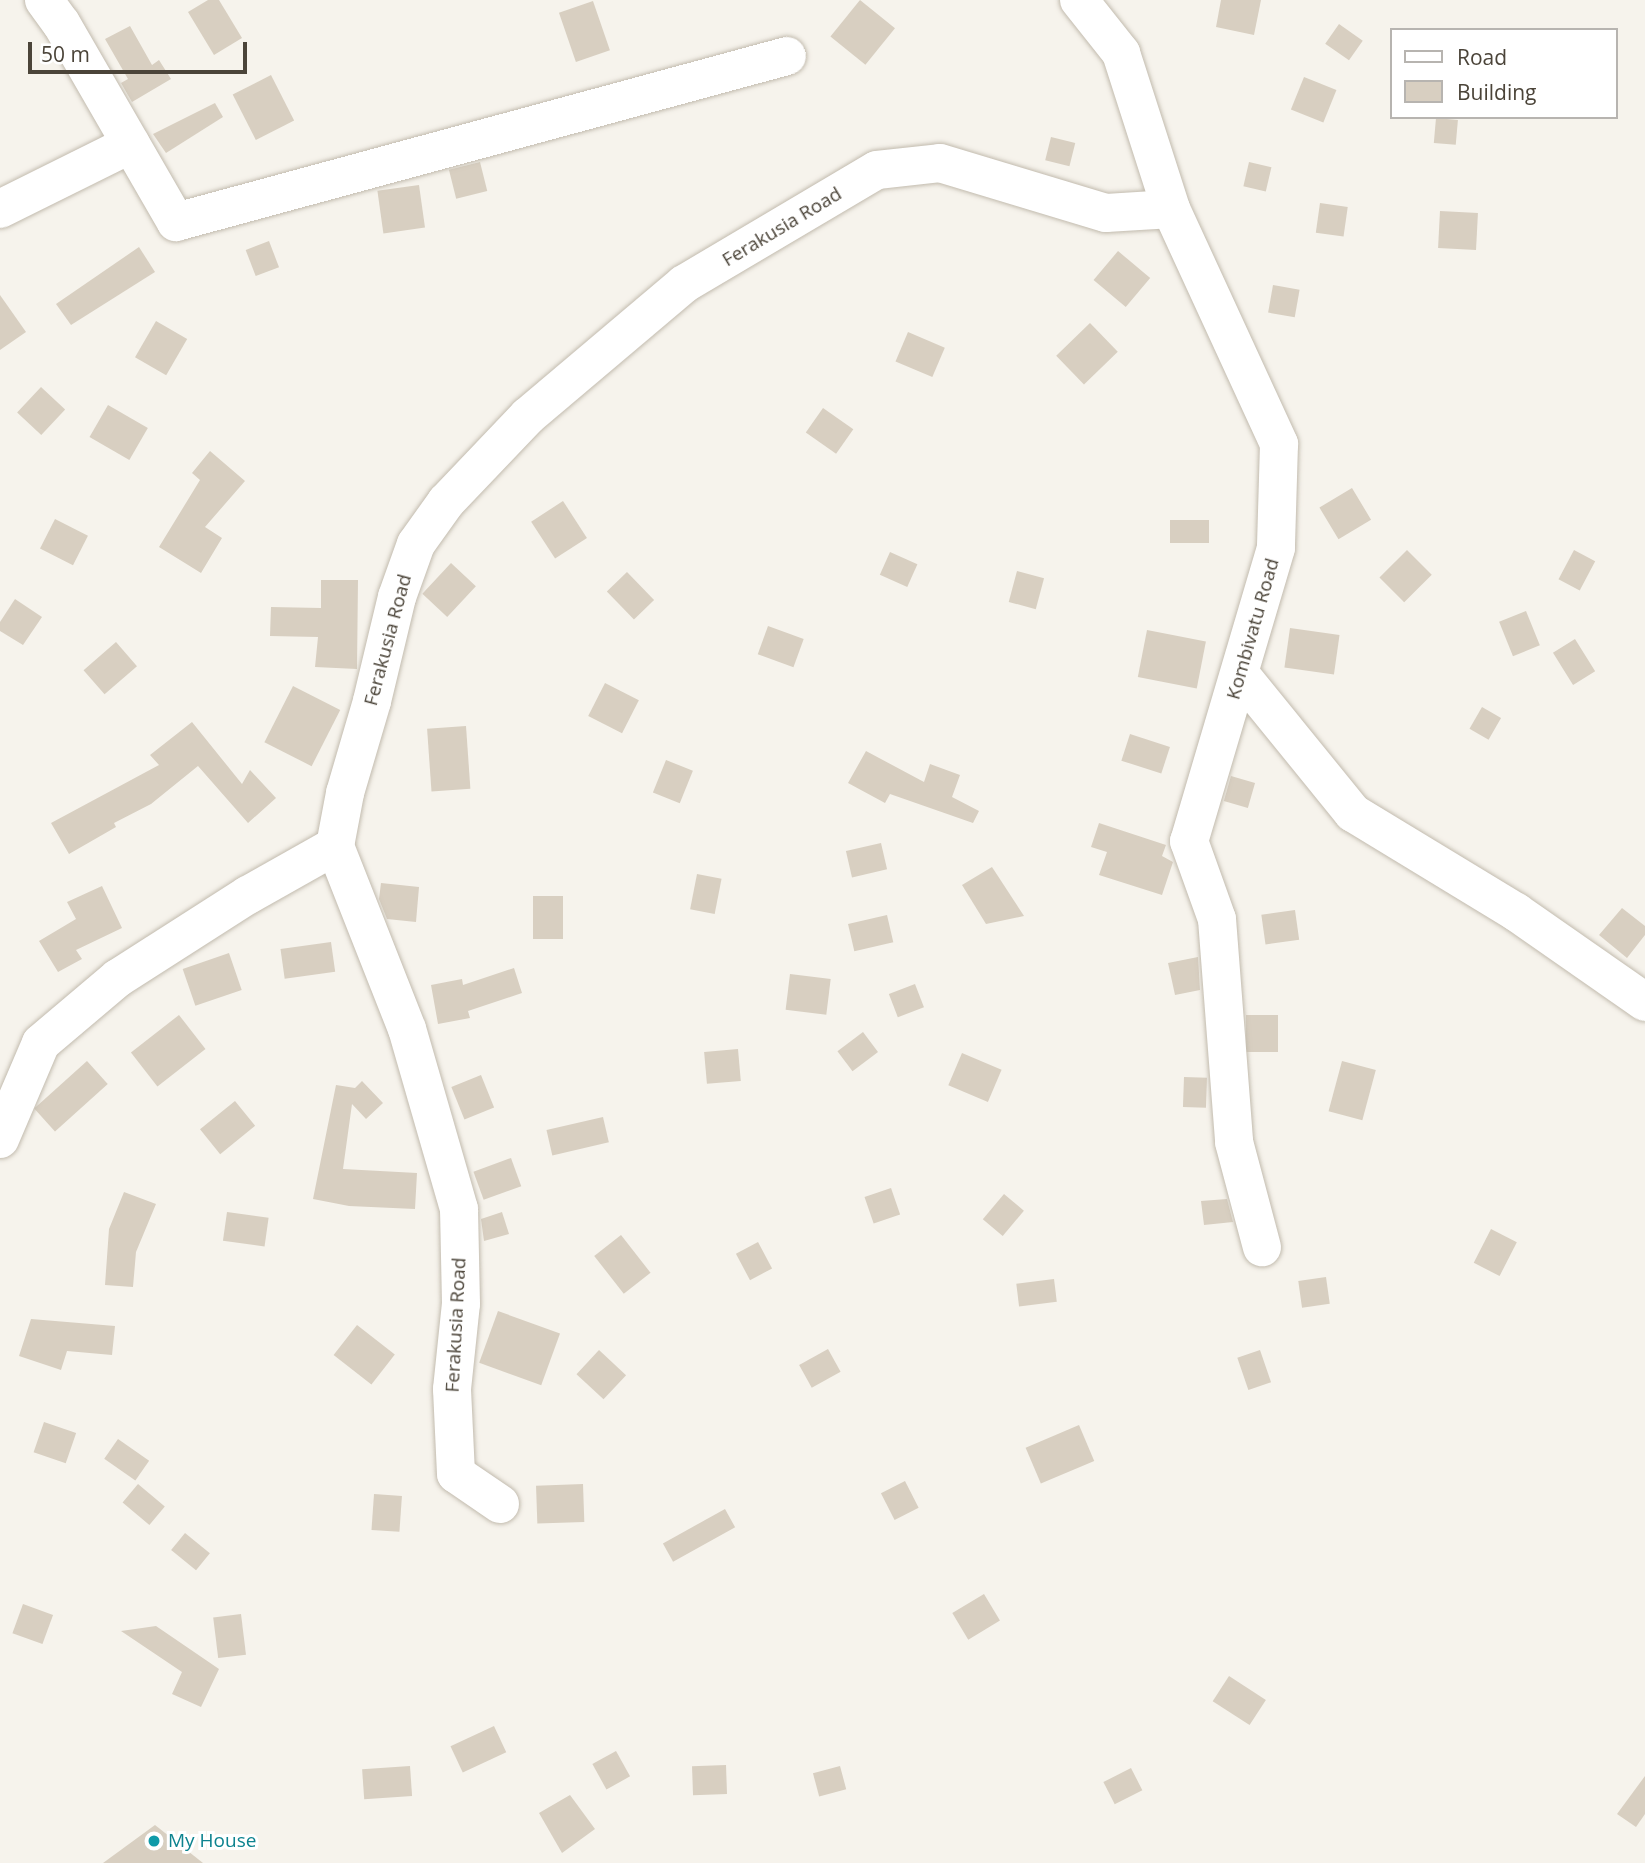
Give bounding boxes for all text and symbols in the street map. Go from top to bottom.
scale bar [32,28,250,72]
legend [1390,28,1617,119]
text: 50 m [41,40,90,68]
text: Road [1457,43,1507,71]
text: Building [1457,78,1536,106]
street label: Ferakusia Road [718,182,846,272]
street label: Kombivatu Road [1222,556,1284,702]
street label: Ferakusia Road [360,572,416,708]
street label: Ferakusia Road [441,1257,471,1393]
place label: My House [168,1830,256,1852]
marker: My House [146,1833,162,1849]

